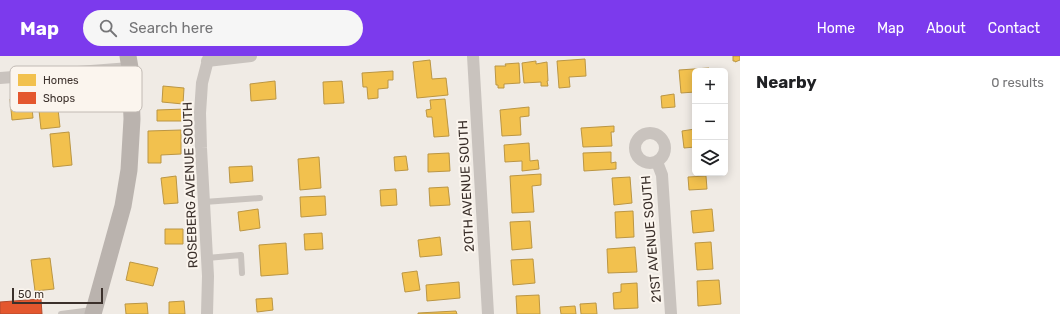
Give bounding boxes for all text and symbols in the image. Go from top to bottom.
search box [83,10,363,46]
text: Map [20,17,59,40]
icon: search [97,17,119,39]
text: Search here [129,19,213,37]
text: Home [817,20,855,37]
text: Map [877,20,904,37]
text: About [926,20,966,37]
text: Contact [988,20,1040,37]
legend [10,66,142,112]
map controls [692,68,728,176]
button: + [692,68,728,104]
text: Nearby [756,72,817,92]
text: Homes [43,74,79,87]
text: 0 results [991,75,1044,90]
text: Shops [43,92,75,105]
street label: ROSEBERG AVENUE SOUTH [180,102,200,268]
button: − [692,104,728,140]
street label: 20TH AVENUE SOUTH [455,120,477,252]
button: layers [692,140,728,176]
street label: 21ST AVENUE SOUTH [638,175,664,303]
scale bar [12,286,103,305]
text: 50 m [18,288,44,301]

